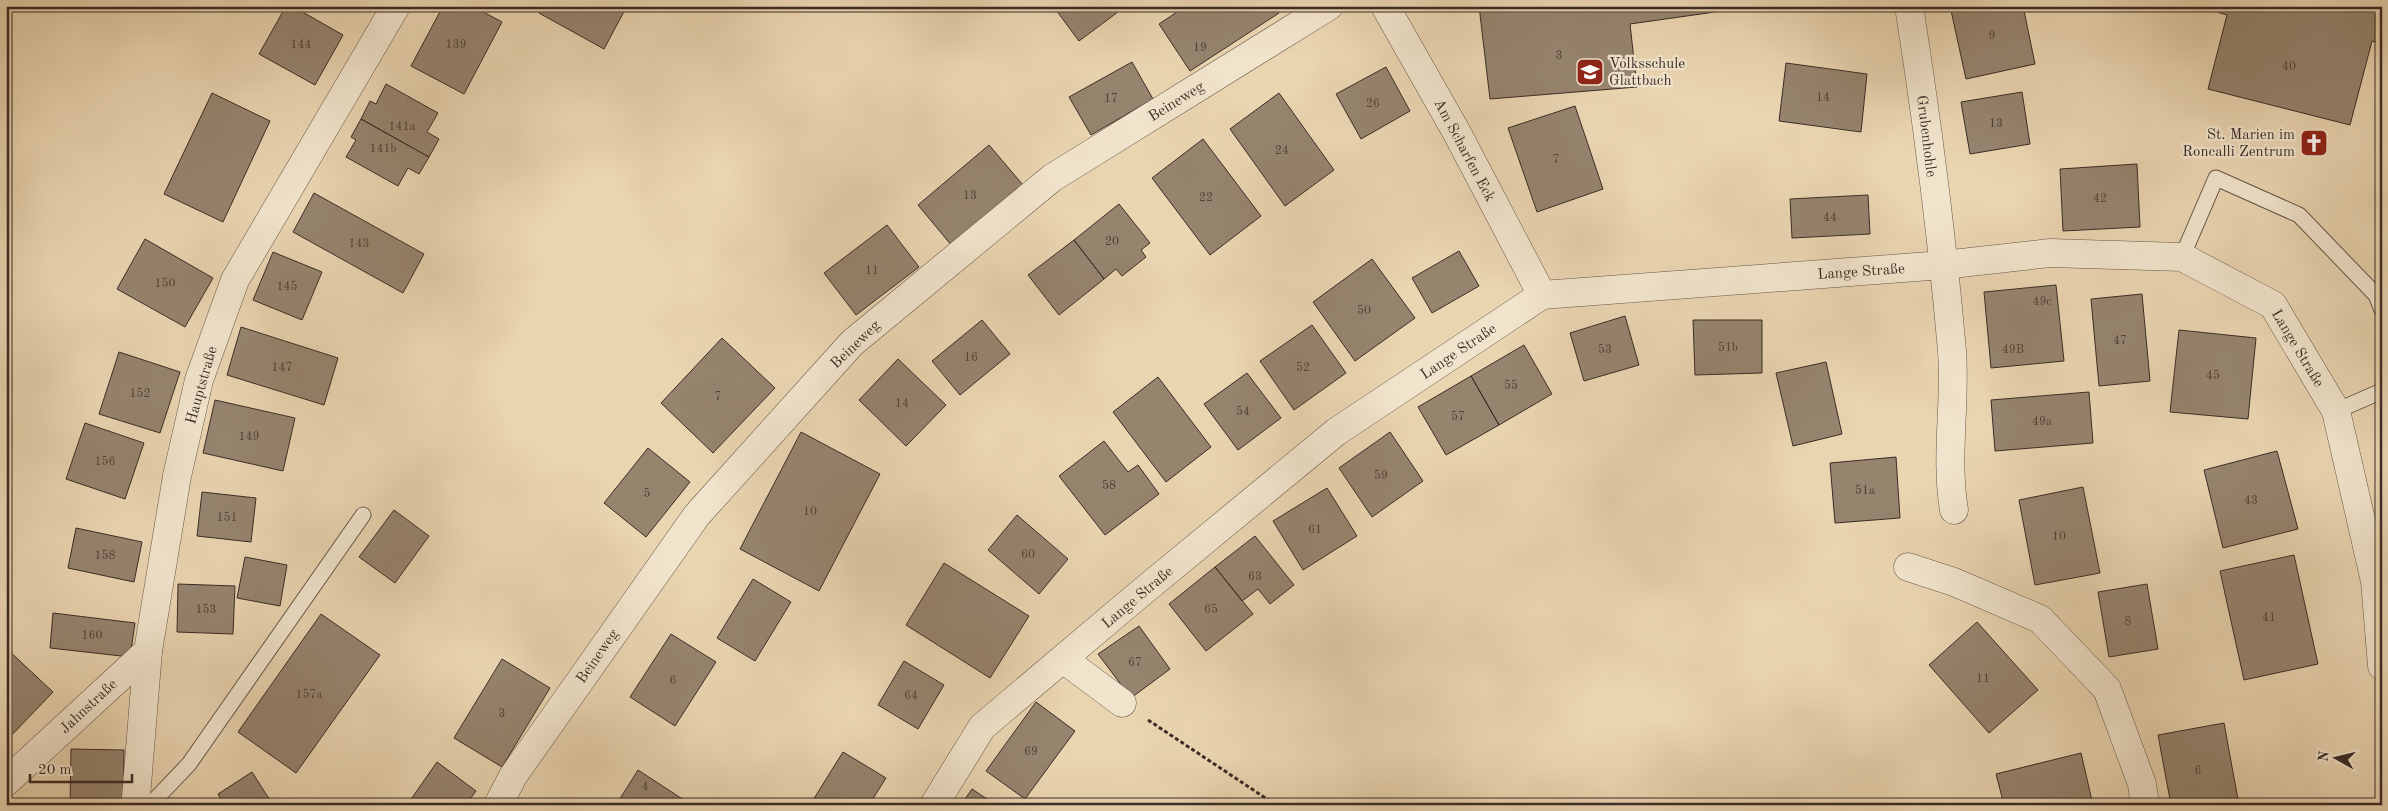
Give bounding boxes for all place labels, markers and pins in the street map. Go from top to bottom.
school or university icon: Volksschule Glattbach [1575,57,1605,87]
place label: Volksschule Glattbach [1609,57,1685,89]
place label: St. Marien im Roncalli Zentrum [2182,128,2295,160]
church icon: St. Marien im Roncalli Zentrum [2299,128,2329,158]

